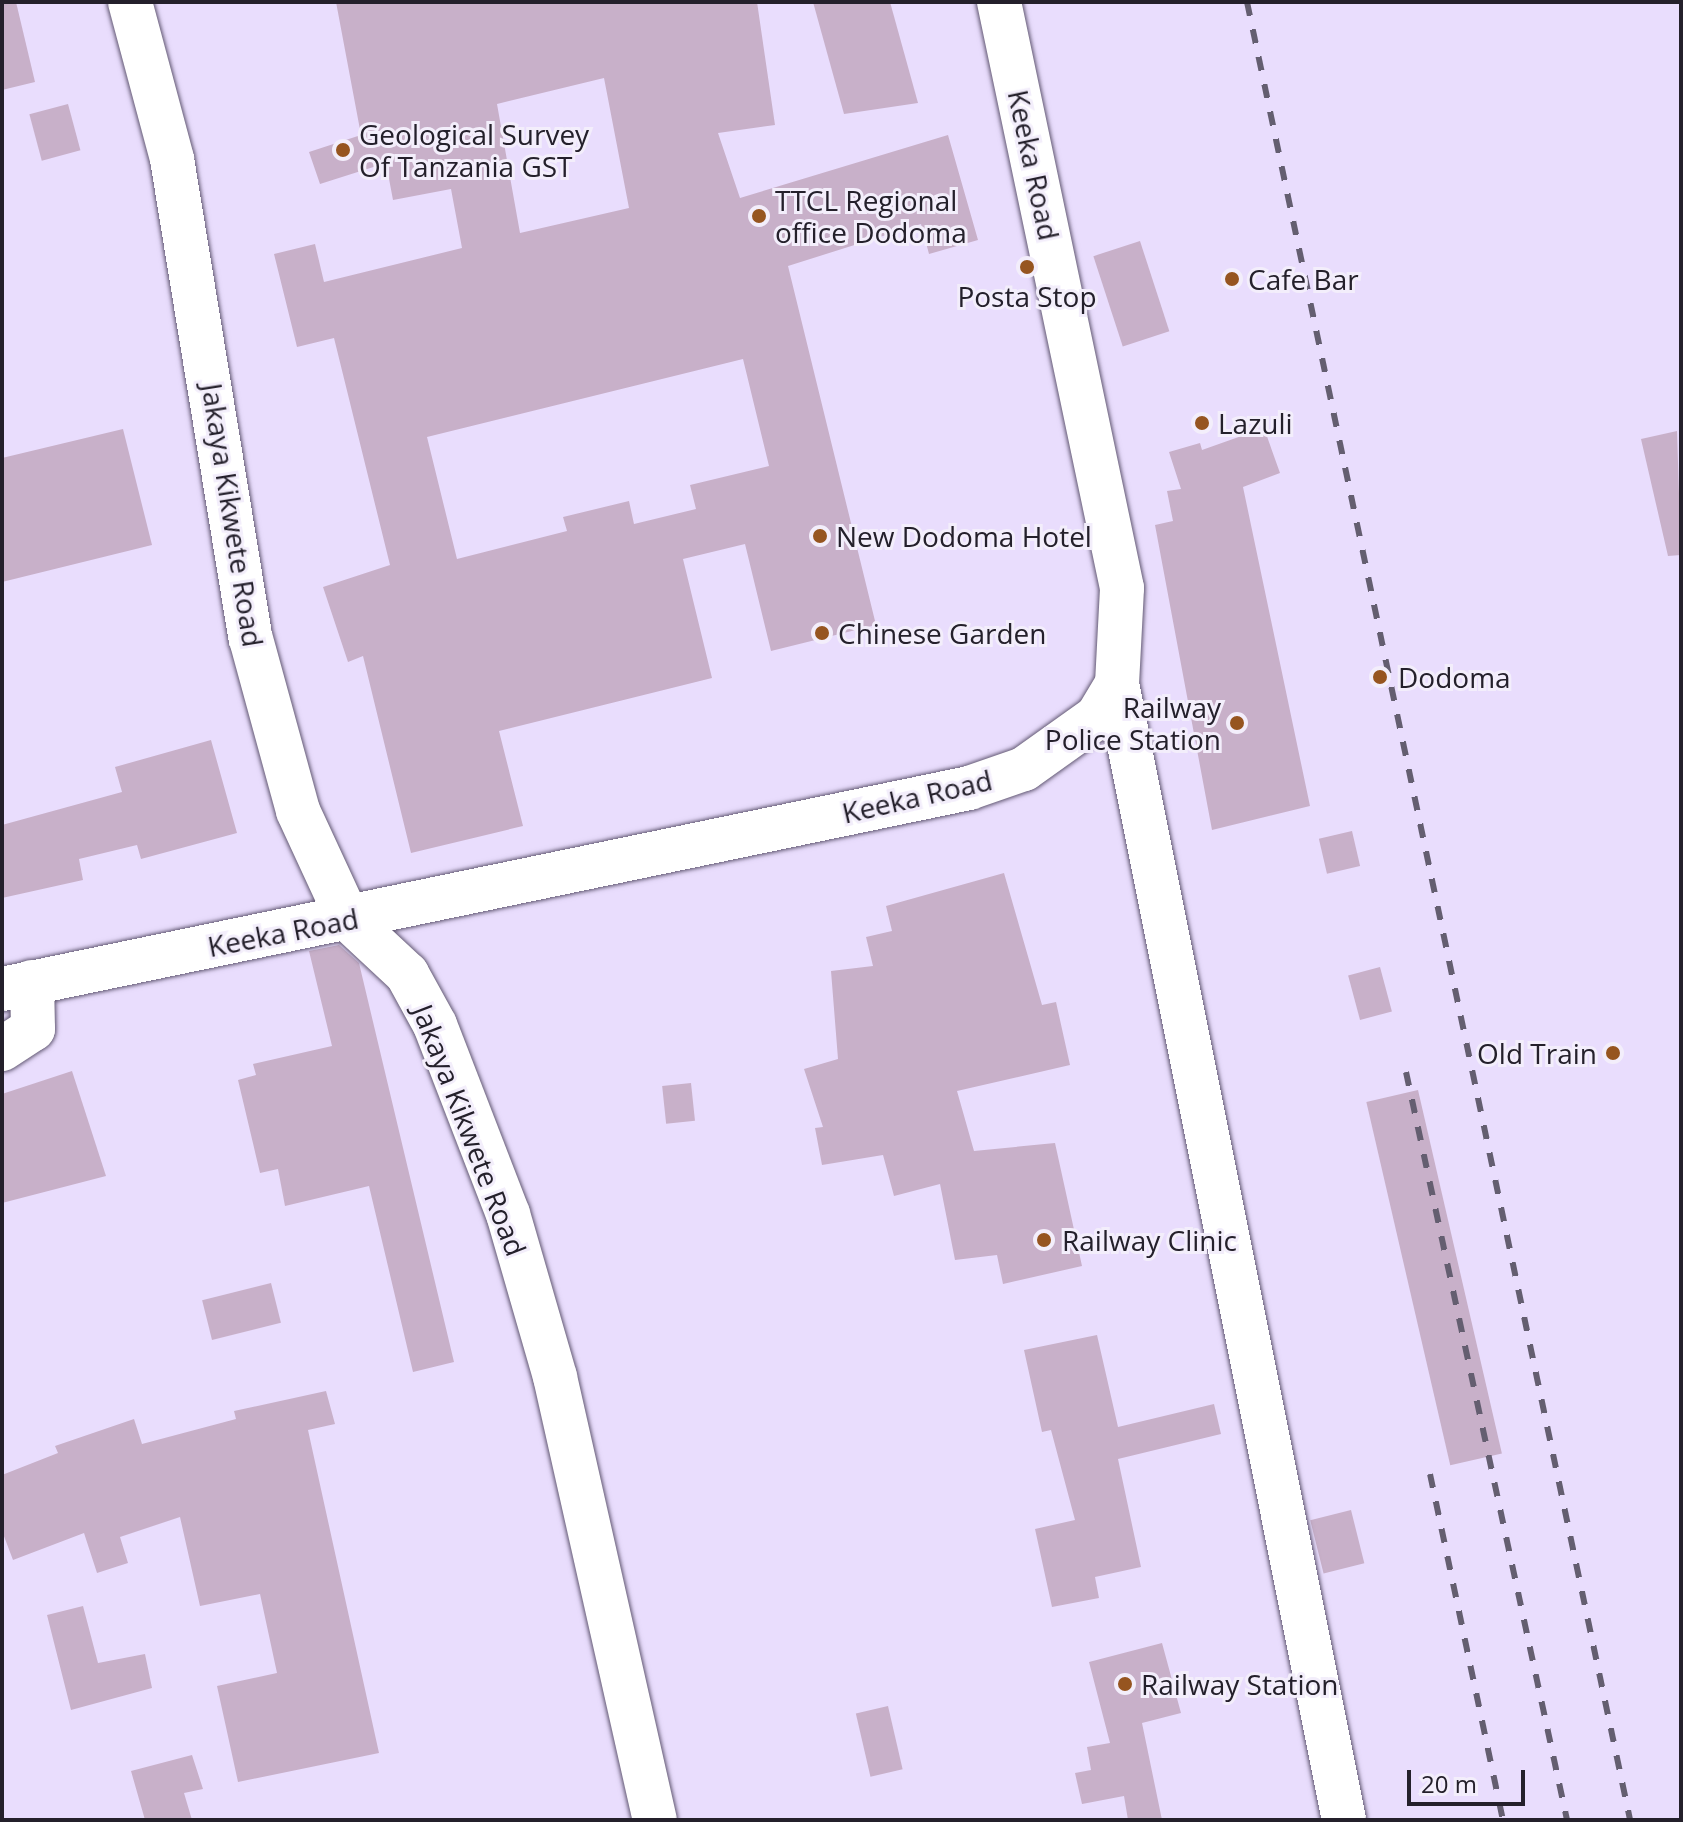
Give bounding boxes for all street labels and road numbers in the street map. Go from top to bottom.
street label: Keeka Road [1002,87,1066,243]
street label: Jakaya Kikwete Road [196,381,270,649]
street label: Keeka Road [839,762,995,830]
street label: Keeka Road [205,901,361,963]
street label: Jakaya Kikwete Road [407,1000,533,1260]

